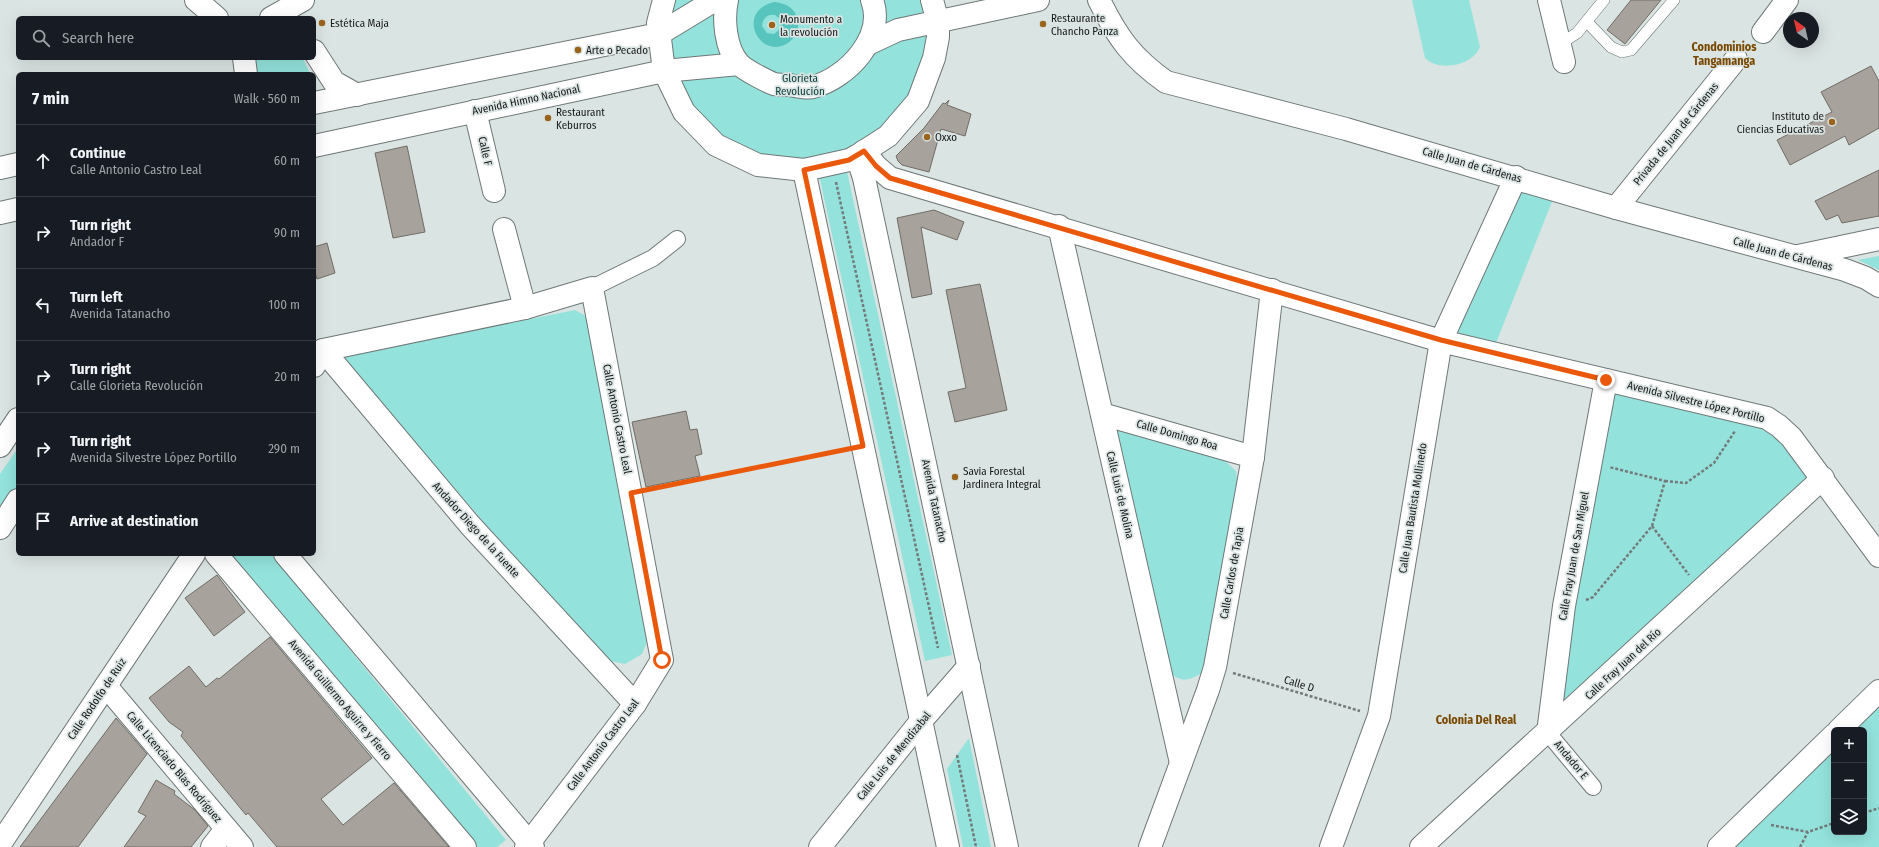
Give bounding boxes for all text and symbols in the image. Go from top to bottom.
place label: Restaurante Chancho Panza [1051,12,1118,38]
north arrow [1783,12,1819,48]
place label: Monumento a la revolución [780,13,842,39]
search box [16,16,316,60]
place label: Estética Maja [330,17,389,30]
marker: Estética Maja [317,18,327,28]
marker: Restaurante Chancho Panza [1038,19,1048,29]
marker: Monumento a la revolución [767,20,777,30]
icon: search [30,27,52,49]
text: Search here [62,29,134,47]
district label: Condominios Tangamanga [1691,40,1757,68]
place label: Arte o Pecado [586,44,648,57]
marker: Arte o Pecado [573,45,583,55]
park label: Glorieta Revolución [775,72,825,98]
street label: Privada de Juan de Cárdenas [1631,80,1722,188]
street label: Avenida Himno Nacional [471,82,581,118]
text: 7 min [32,88,69,109]
text: Walk · 560 m [234,91,300,106]
place label: Restaurant Keburros [556,106,605,132]
place label: Instituto de Ciencias Educativas [1737,110,1824,136]
marker: Restaurant Keburros [543,113,553,123]
marker: Instituto de Ciencias Educativas [1827,117,1837,127]
place label: Oxxo [935,131,957,144]
marker: Oxxo [922,132,932,142]
street label: Calle F [475,135,495,167]
text: Continue [70,144,126,162]
street label: Calle Juan de Cárdenas [1421,145,1523,185]
icon: ahead [32,150,54,172]
text: 60 m [274,153,300,168]
text: Calle Antonio Castro Leal [70,162,202,177]
text: Turn right [70,216,131,234]
icon: right [32,222,54,244]
text: 90 m [274,225,300,240]
text: Andador F [70,234,124,249]
street label: Calle Juan de Cárdenas [1732,234,1834,274]
text: Turn left [70,288,123,306]
icon: left [32,294,54,316]
text: 100 m [268,297,300,312]
text: Avenida Tatanacho [70,306,170,321]
text: Turn right [70,360,131,378]
street label: Calle Antonio Castro Leal [600,363,634,475]
icon: right [32,366,54,388]
text: 20 m [274,369,300,384]
route end [1597,371,1615,389]
text: Calle Glorieta Revolución [70,378,203,393]
street label: Avenida Silvestre López Portillo [1626,379,1766,425]
street label: Calle Domingo Roa [1135,417,1219,453]
text: Turn right [70,432,131,450]
icon: right [32,438,54,460]
text: 290 m [268,441,300,456]
street label: Calle Juan Bautista Mollinedo [1396,442,1430,574]
text: Avenida Silvestre López Portillo [70,450,237,465]
street label: Calle Luis de Molina [1104,450,1136,540]
street label: Avenida Tatanacho [919,458,949,544]
place label: Savia Forestal Jardinera Integral [963,465,1041,491]
marker: Savia Forestal Jardinera Integral [950,472,960,482]
street label: Andador Diego de la Fuente [430,480,522,580]
street label: Calle Fray Juan de San Miguel [1556,490,1592,621]
icon: arrive [32,510,54,532]
text: Arrive at destination [70,512,198,530]
street label: Calle Carlos de Tapia [1218,526,1246,620]
street label: Calle Fray Juan del Río [1582,625,1664,703]
street label: Avenida Guillermo Aguirre y Fierro [286,637,394,763]
route start [653,651,671,669]
street label: Calle Rodolfo de Ruiz [65,655,129,742]
street label: Calle D [1282,673,1316,695]
street label: Calle Antonio Castro Leal [564,697,642,793]
street label: Calle Licenciado Blas Rodríguez [124,709,225,826]
street label: Calle Luis de Mendizabal [854,709,934,803]
district label: Colonia Del Real [1436,713,1517,727]
map controls [1831,727,1867,835]
button: + [1831,727,1867,763]
street label: Andador E [1551,738,1591,782]
button: − [1831,763,1867,799]
button: layers [1831,799,1867,835]

